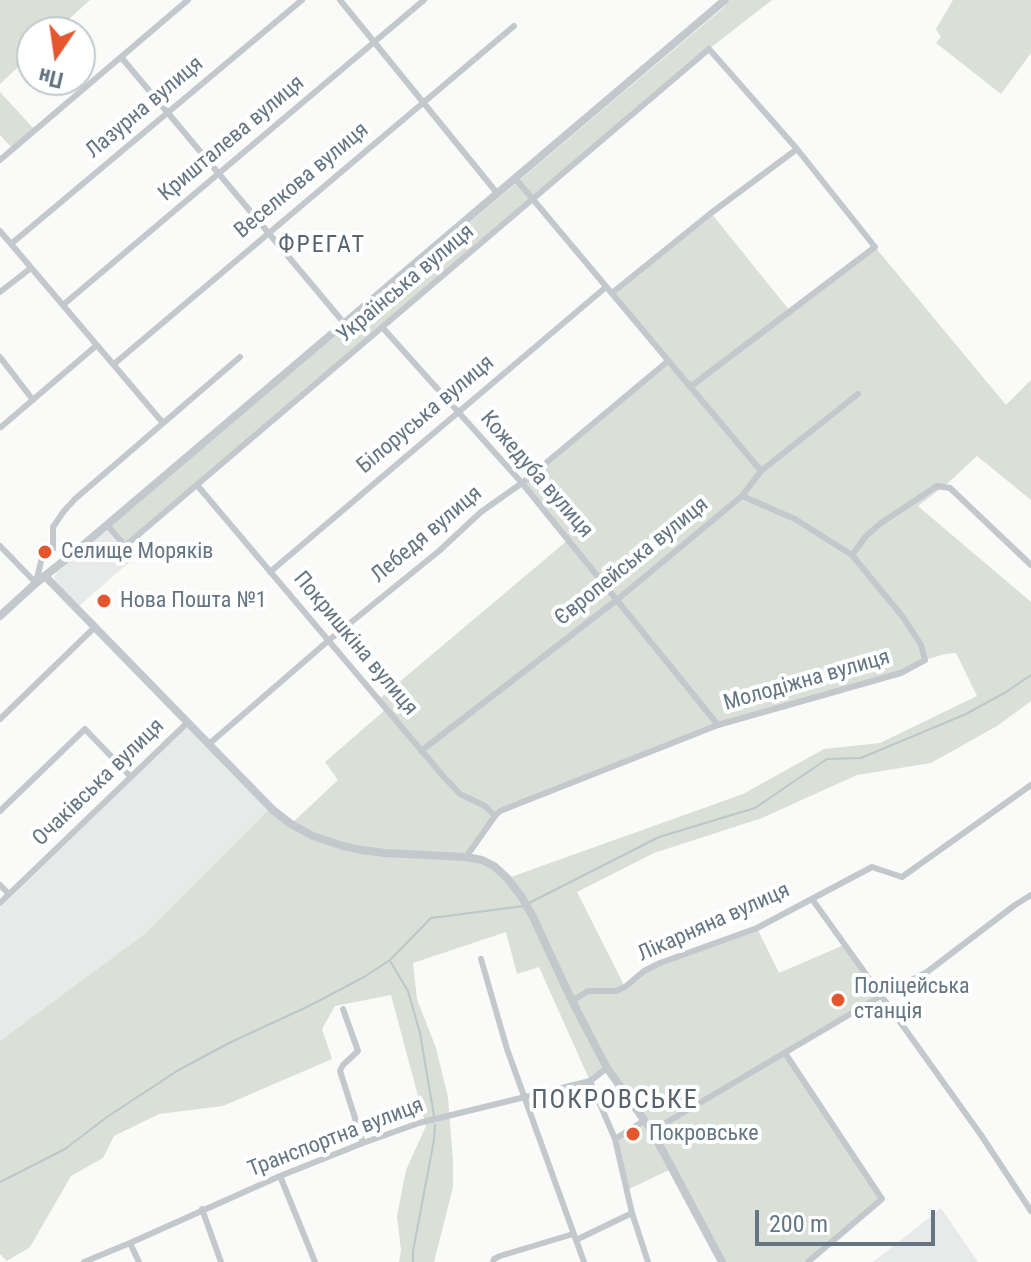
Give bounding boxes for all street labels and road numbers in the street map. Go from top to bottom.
street label: Лазурна вулиця [81,51,209,165]
street label: Кришталева вулиця [154,70,310,208]
street label: Веселкова вулиця [230,117,374,245]
street label: Українська вулиця [332,219,480,349]
street label: Білоруська вулиця [352,350,500,480]
street label: Кожедуба вулиця [474,406,598,544]
street label: Лебедя вулиця [366,481,488,589]
street label: Європейська вулиця [550,492,714,632]
street label: Покришкіна вулиця [287,567,423,721]
street label: Молодіжна вулиця [721,645,893,717]
street label: Очаківська вулиця [28,714,170,852]
street label: Лікарняна вулиця [634,878,794,968]
street label: Транспортна вулиця [245,1092,427,1184]

